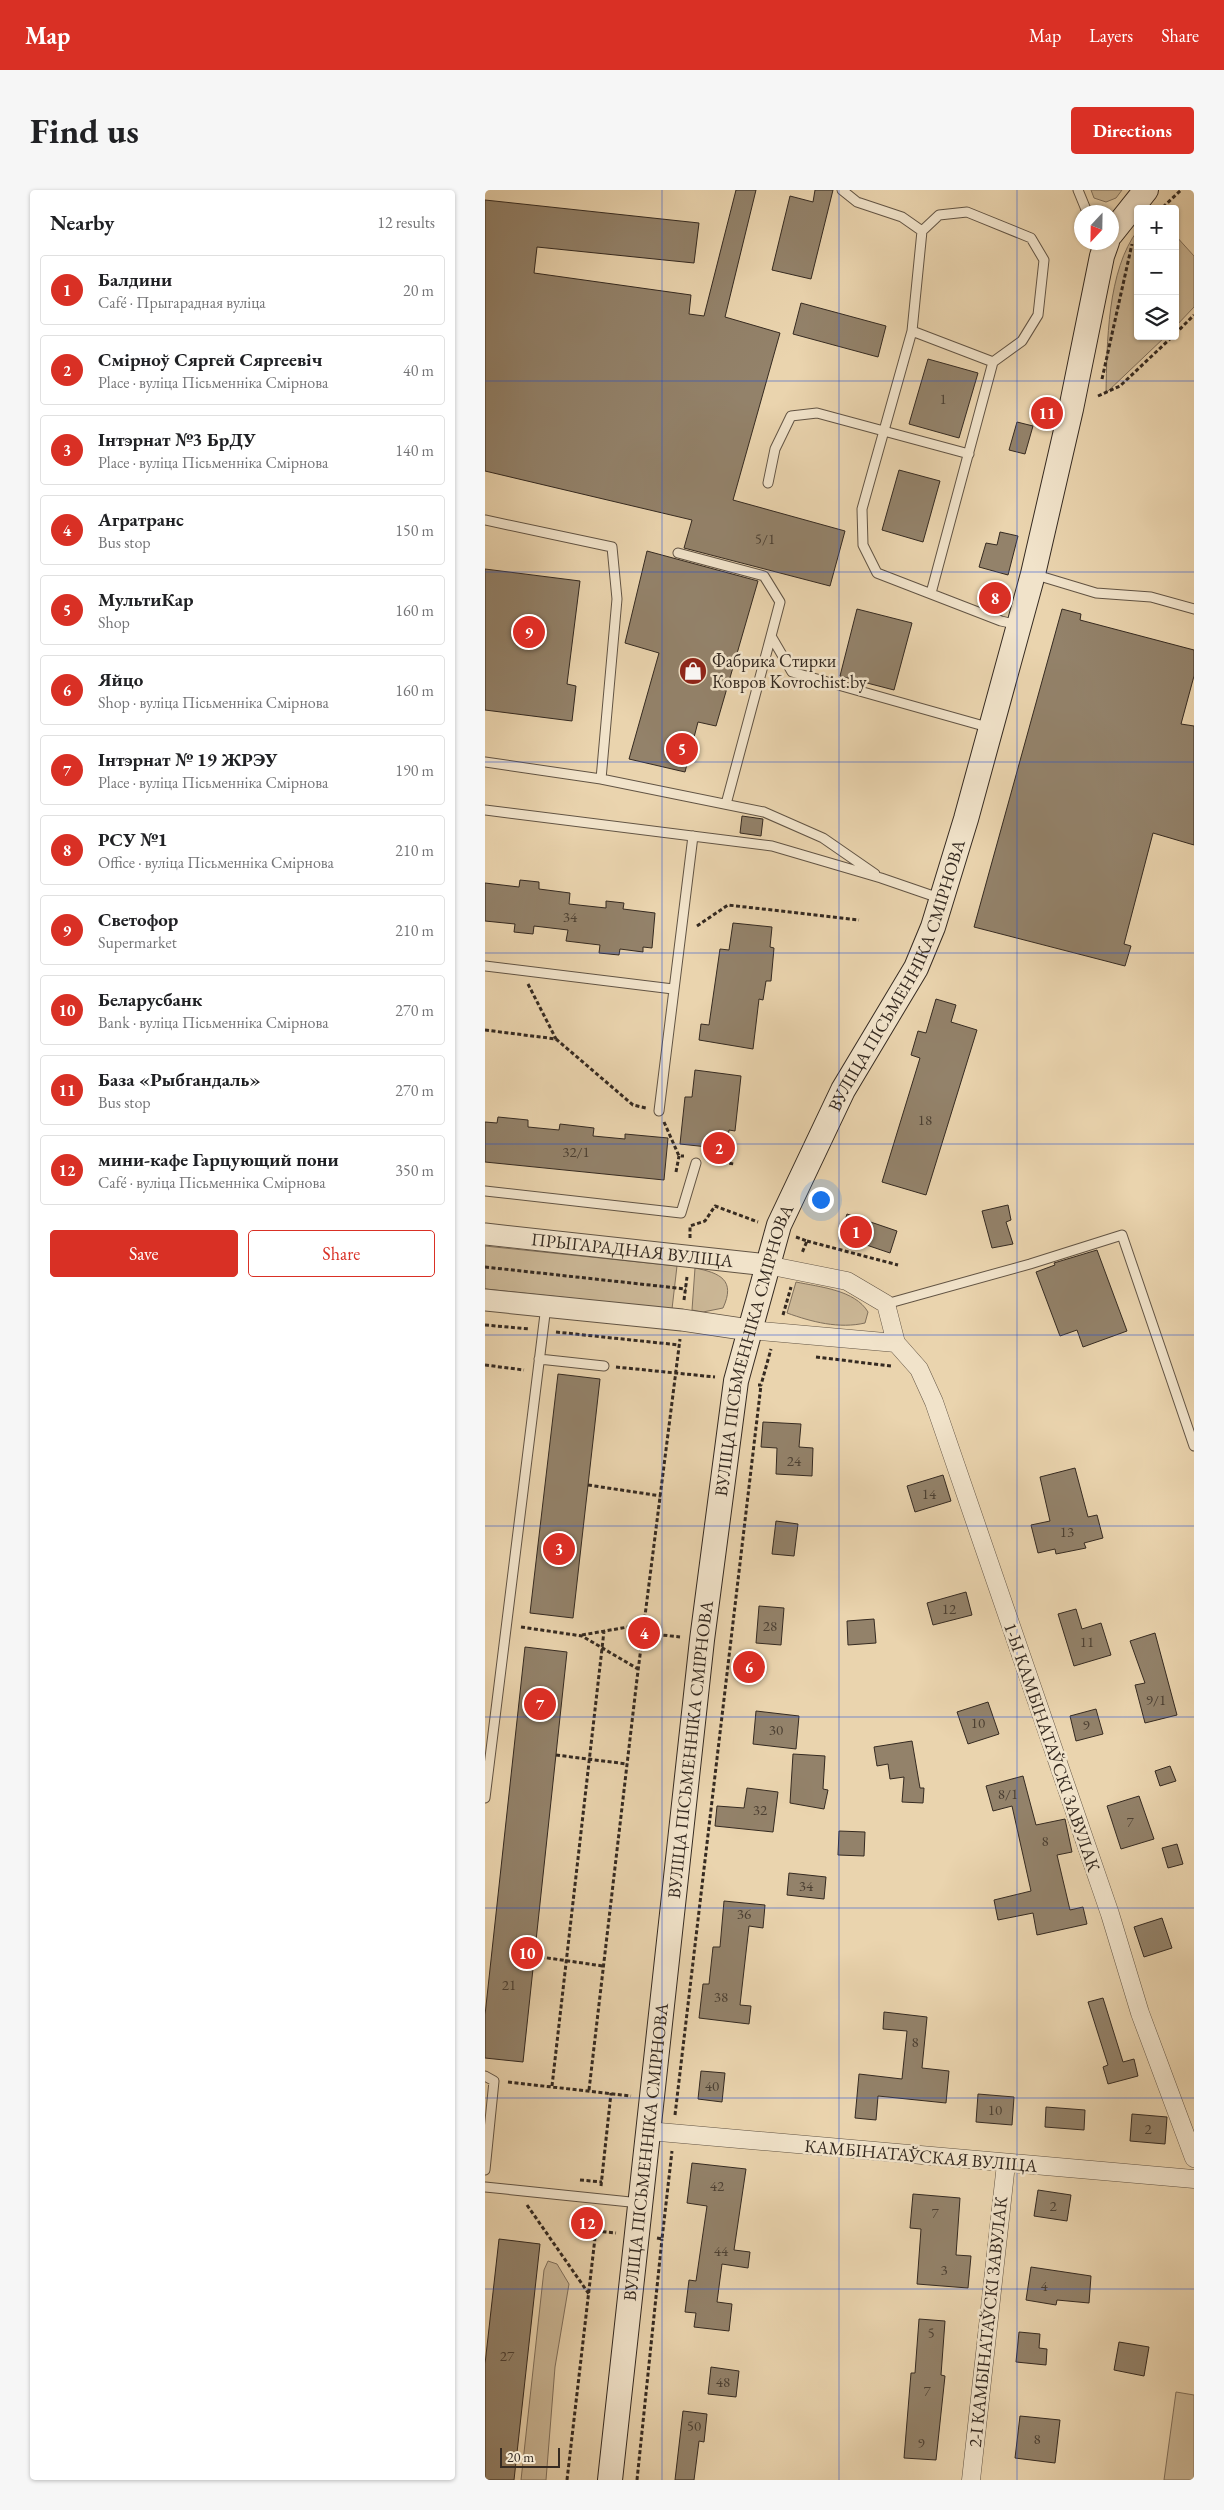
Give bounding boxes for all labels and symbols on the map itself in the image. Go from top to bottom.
north arrow [1074,205,1119,250]
house number: 1 [939,389,947,408]
pin: 11 [1031,394,1063,432]
house number: 5/1 [755,529,775,548]
pin: 8 [979,579,1011,617]
pin: 9 [513,613,545,651]
place label: Фабрика Стирки Ковров Kovrochist.by [712,649,867,693]
shop icon: Фабрика Стирки Ковров Kovrochist.by [678,656,708,686]
pin: 5 [666,730,698,768]
street label: ВУЛІЦА ПІСЬМЕННІКА СМІРНОВА [823,836,970,1115]
house number: 34 [563,907,578,926]
house number: 18 [918,1110,932,1129]
pin: 2 [703,1129,735,1167]
house number: 32/1 [562,1142,590,1161]
your location [808,1187,834,1213]
street label: ВУЛІЦА ПІСЬМЕННІКА СМІРНОВА [709,1200,798,1498]
pin: 1 [840,1213,872,1251]
street label: ПРЫГАРАДНАЯ ВУЛІЦА [530,1227,735,1272]
house number: 24 [787,1451,802,1470]
house number: 14 [922,1484,937,1503]
house number: 13 [1060,1522,1074,1541]
pin: 3 [543,1530,575,1568]
street label: ВУЛІЦА ПІСЬМЕННІКА СМІРНОВА [662,1598,718,1900]
house number: 12 [942,1599,957,1618]
pin: 4 [628,1614,660,1652]
house number: 28 [763,1616,777,1635]
street label: 1-Ы КАМБІНАТАЎСКІ ЗАВУЛАК [999,1619,1106,1874]
house number: 11 [1080,1632,1094,1651]
pin: 6 [733,1648,765,1686]
pin: 7 [524,1685,556,1723]
house number: 9/1 [1146,1690,1166,1709]
house number: 10 [971,1713,985,1732]
house number: 9 [1082,1715,1090,1734]
house number: 30 [769,1720,783,1739]
house number: 8/1 [998,1784,1018,1803]
house number: 32 [753,1800,768,1819]
house number: 7 [1126,1812,1134,1831]
house number: 8 [1041,1831,1049,1850]
house number: 34 [799,1876,814,1895]
house number: 36 [737,1904,751,1923]
pin: 10 [511,1934,543,1972]
house number: 21 [502,1975,516,1994]
house number: 38 [714,1987,728,2006]
street label: ВУЛІЦА ПІСЬМЕННІКА СМІРНОВА [618,2001,673,2302]
house number: 8 [911,2032,919,2051]
house number: 40 [705,2076,719,2095]
house number: 10 [988,2100,1002,2119]
house number: 2 [1144,2119,1152,2138]
street label: КАМБІНАТАЎСКАЯ ВУЛІЦА [804,2134,1039,2177]
house number: 42 [710,2176,725,2195]
street label: 2-І КАМБІНАТАЎСКІ ЗАВУЛАК [963,2195,1012,2449]
house number: 2 [1049,2196,1057,2215]
house number: 7 [931,2203,939,2222]
pin: 12 [571,2204,603,2242]
house number: 44 [714,2241,729,2260]
house number: 3 [940,2260,948,2279]
house number: 4 [1040,2276,1048,2295]
house number: 5 [927,2323,935,2342]
house number: 27 [500,2346,515,2365]
house number: 48 [716,2372,730,2391]
house number: 7 [923,2381,931,2400]
house number: 50 [687,2416,701,2435]
house number: 8 [1033,2429,1041,2448]
house number: 9 [917,2433,925,2452]
scale bar [500,2445,560,2468]

